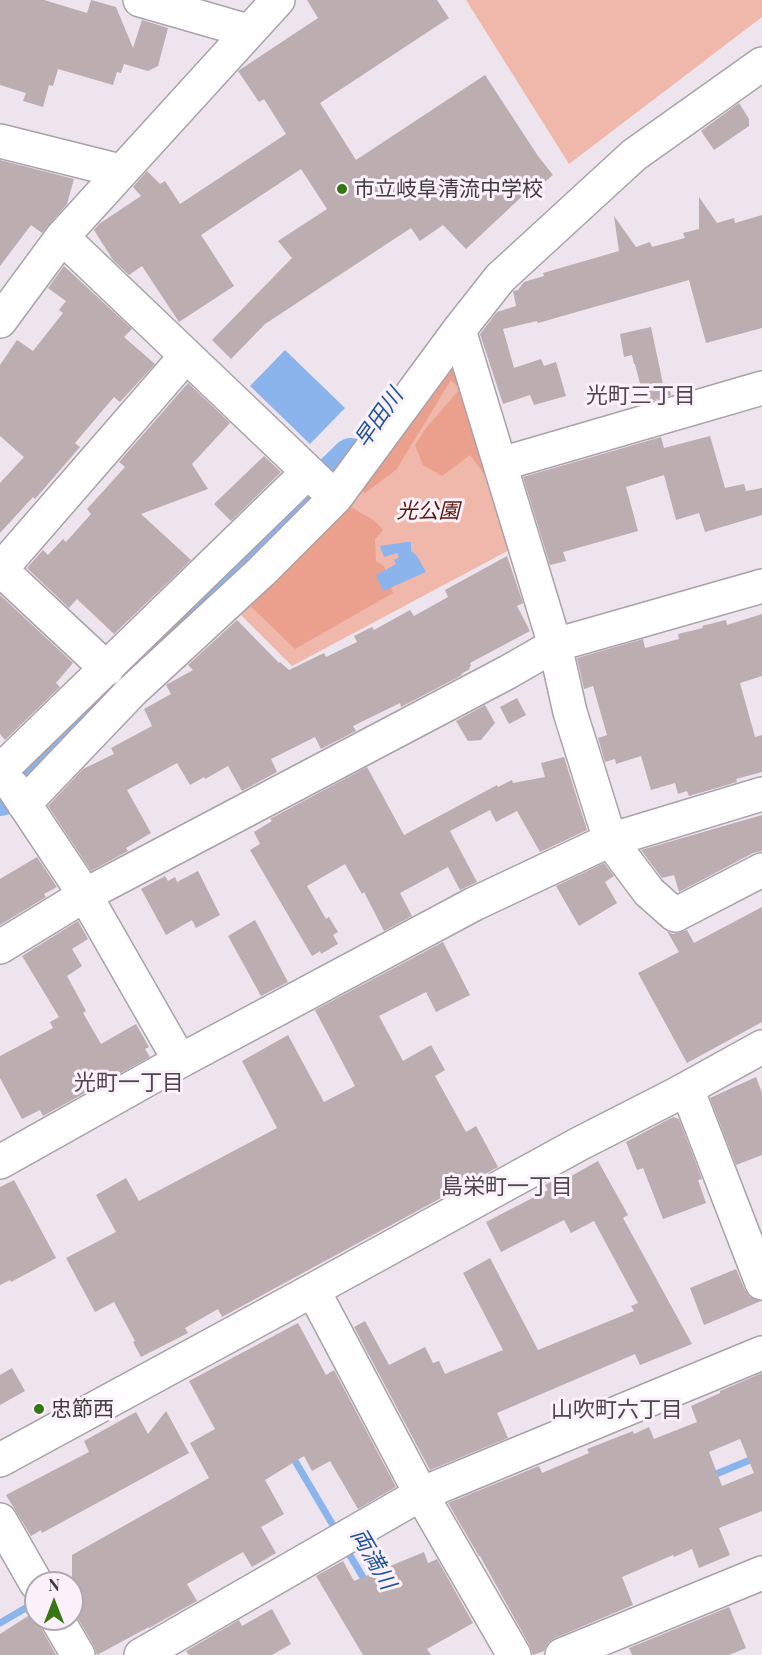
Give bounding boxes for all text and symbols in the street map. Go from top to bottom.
place label: 市立岐阜清流中学校 [354,176,543,202]
marker: 市立岐阜清流中学校 [335,182,349,196]
water label: 早田川 [349,383,409,453]
district label: 光町三丁目 [586,383,696,409]
park label: 光公園 [397,498,459,524]
district label: 光町一丁目 [74,1070,184,1096]
district label: 島栄町一丁目 [441,1174,573,1200]
place label: 忠節西 [51,1396,114,1422]
district label: 山吹町六丁目 [551,1397,683,1423]
marker: 忠節西 [32,1402,46,1416]
water label: 両満川 [345,1524,401,1594]
north arrow [24,1571,84,1631]
text: N [48,1574,60,1595]

